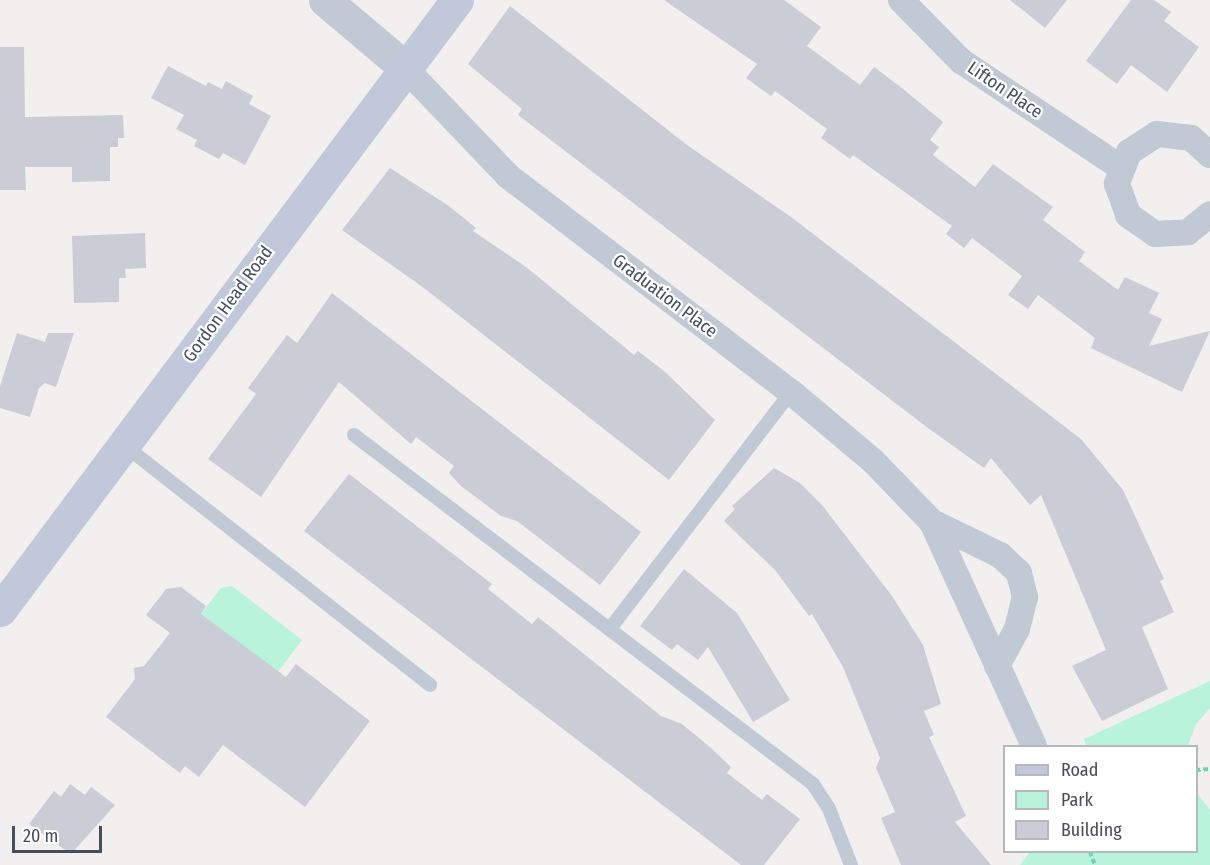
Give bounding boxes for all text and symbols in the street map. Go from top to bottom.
street label: Lifton Place [963,57,1047,123]
street label: Gordon Head Road [179,242,277,366]
street label: Graduation Place [608,250,722,342]
legend [1003,745,1198,853]
text: Road [1061,759,1098,781]
text: Park [1061,789,1093,811]
scale bar [15,814,105,852]
text: Building [1061,819,1122,841]
text: 20 m [23,825,58,847]

